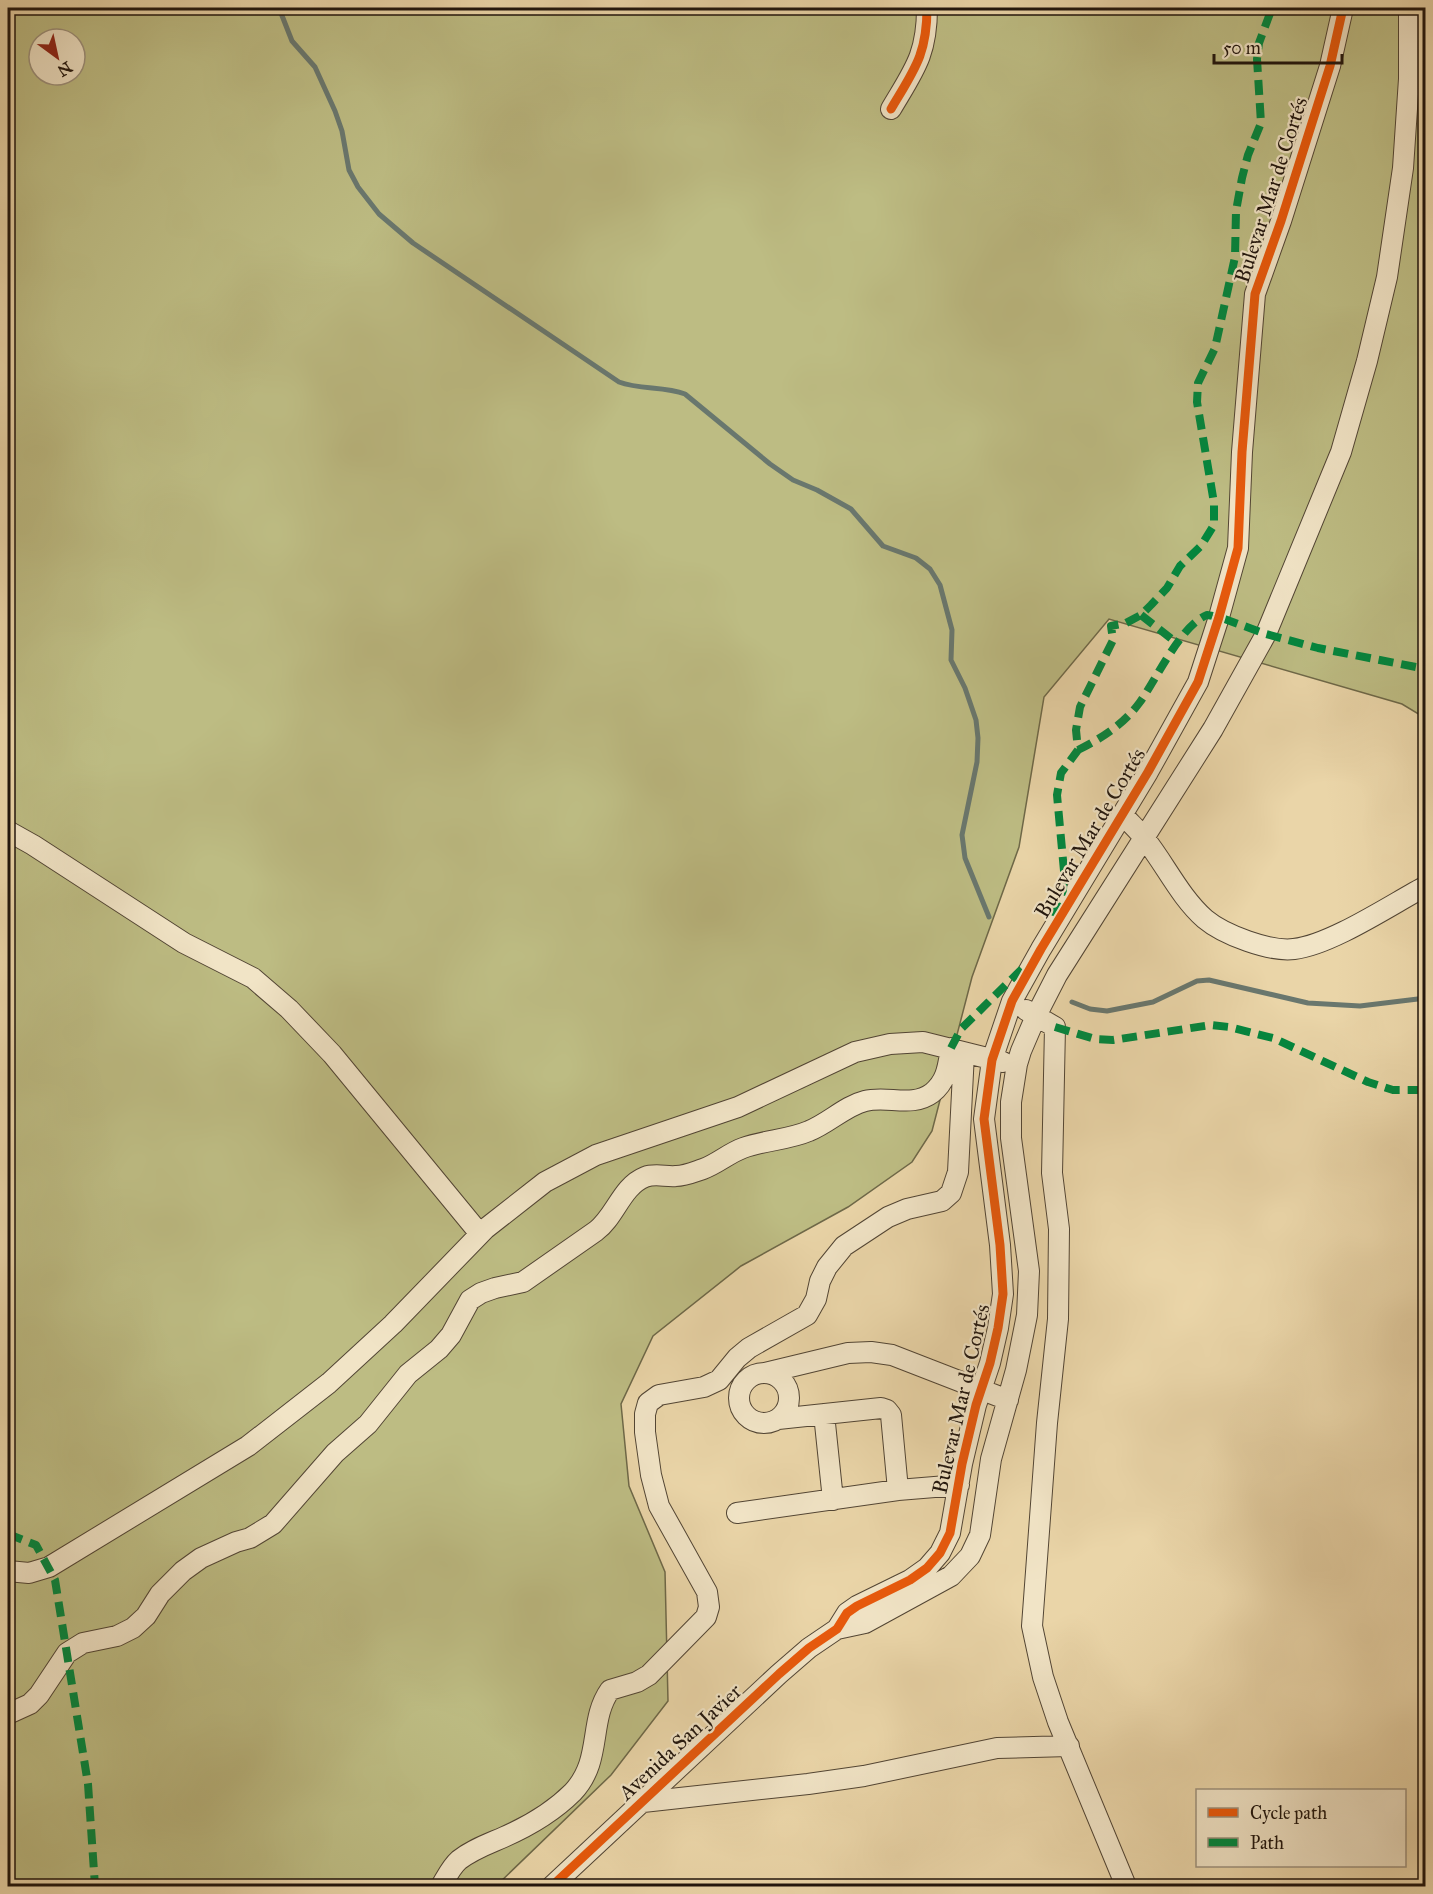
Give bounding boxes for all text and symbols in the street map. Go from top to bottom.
north arrow [27,27,87,87]
scale bar [1214,27,1342,65]
text: 50 m [1223,37,1261,59]
text: N [54,57,76,81]
street label: Bulevar Mar de Cortés [1229,94,1313,286]
street label: Bulevar Mar de Cortés [1029,743,1151,923]
street label: Bulevar Mar de Cortés [927,1302,995,1496]
street label: Avenida San Javier [612,1678,747,1806]
legend [1196,1789,1406,1867]
text: Cycle path [1250,1802,1327,1824]
text: Path [1250,1832,1284,1854]

